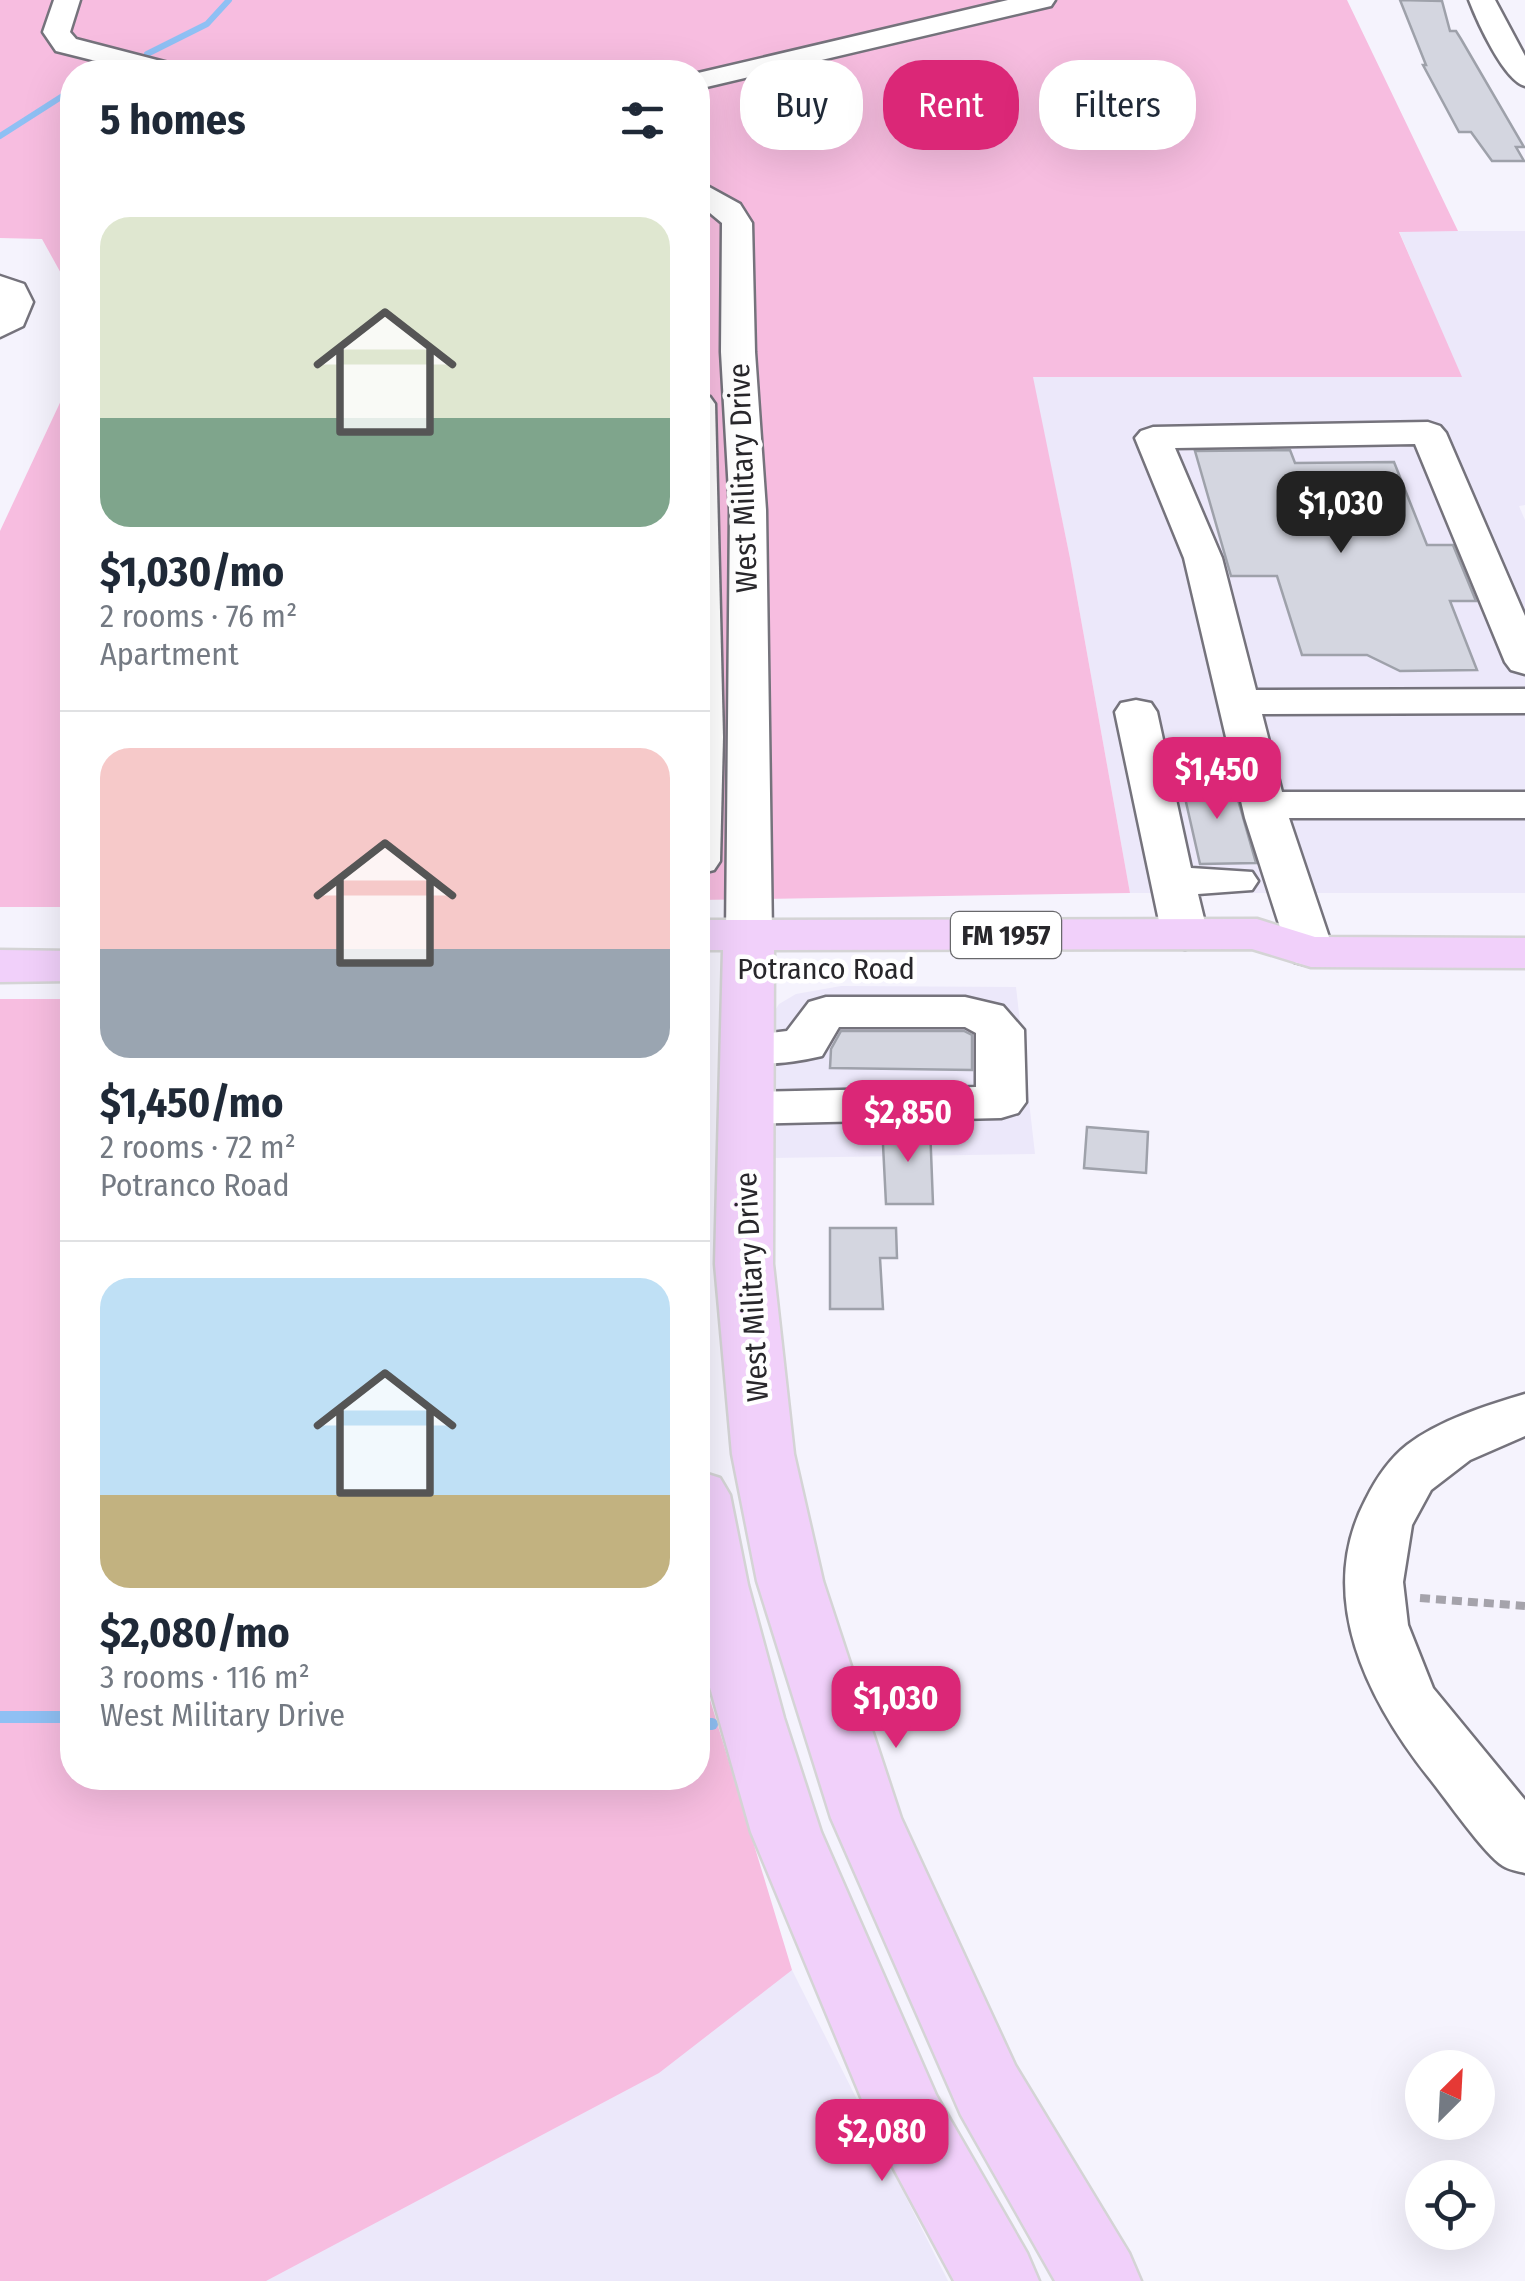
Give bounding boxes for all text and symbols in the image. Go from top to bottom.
chip: Buy [740,60,863,150]
chip: Rent [883,60,1019,150]
chip: Filters [1039,60,1196,150]
icon: filters [615,93,670,148]
text: 5 homes [100,95,246,145]
icon: home [295,282,475,462]
street label: West Military Drive [721,363,765,593]
pin: $1,030 [1260,471,1422,556]
text: $1,030 [1299,484,1383,522]
text: $1,030/mo [100,547,284,597]
text: 2 rooms · 76 m² [100,597,297,635]
text: Apartment [100,635,239,673]
pin: $1,450 [1136,737,1298,822]
text: $1,450 [1175,750,1259,788]
icon: home [295,813,475,993]
road number: FM 1957 [951,912,1061,958]
street label: Potranco Road [737,951,915,987]
text: $1,450/mo [100,1078,283,1128]
pin: $2,850 [827,1080,989,1165]
text: $2,850 [864,1093,952,1131]
text: 2 rooms · 72 m² [100,1128,296,1166]
text: Potranco Road [100,1166,290,1204]
street label: West Military Drive [728,1171,776,1403]
icon: home [295,1343,475,1523]
text: $2,080/mo [100,1608,290,1658]
text: 3 rooms · 116 m² [100,1658,310,1696]
pin: $1,030 [815,1666,977,1751]
text: $1,030 [854,1679,938,1717]
text: West Military Drive [100,1696,345,1734]
north arrow [1405,2050,1495,2140]
map controls [1405,2050,1495,2250]
pin: $2,080 [801,2099,963,2184]
text: $2,080 [837,2112,927,2150]
button: locate [1405,2160,1495,2250]

